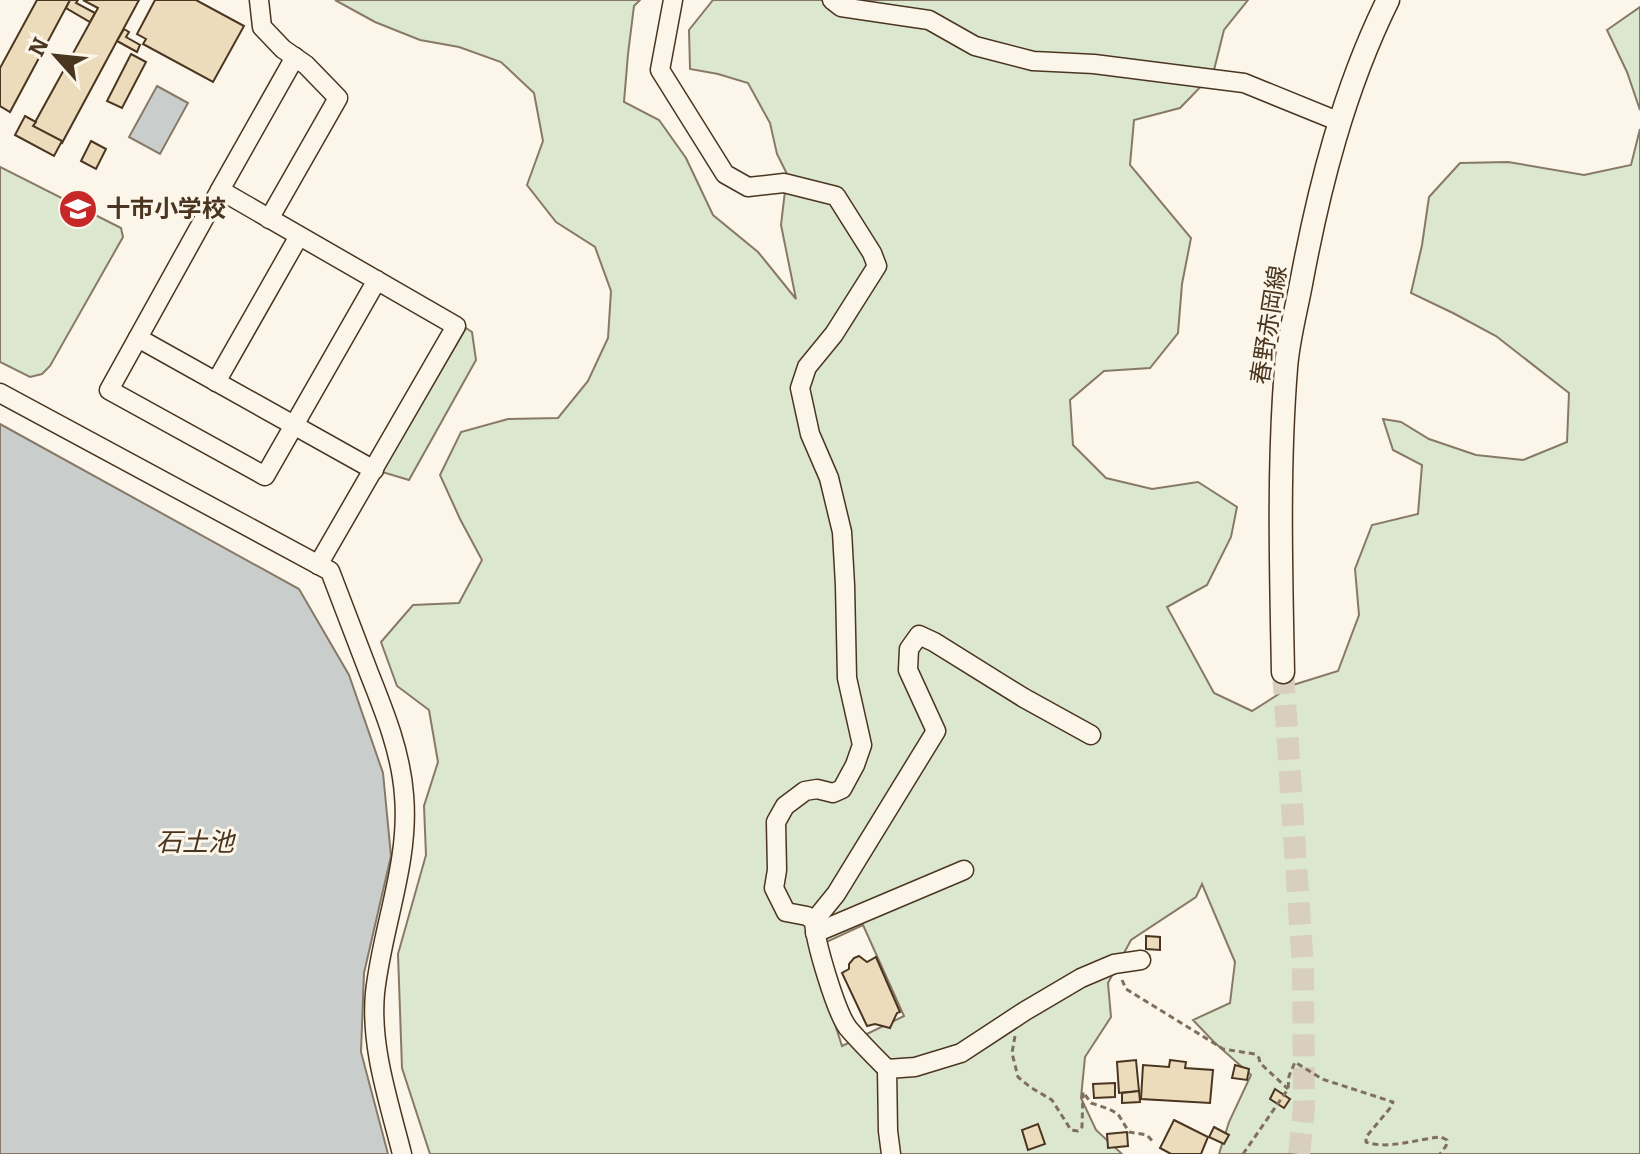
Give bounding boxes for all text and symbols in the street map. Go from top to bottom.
north arrow [16,16,96,96]
text: N [23,33,55,61]
school or university icon: 十市小学校 [57,188,99,230]
place label: 十市小学校 [106,195,226,223]
street label: 春野赤岡線 [1246,264,1292,386]
water label: 石土池 [156,827,237,858]

